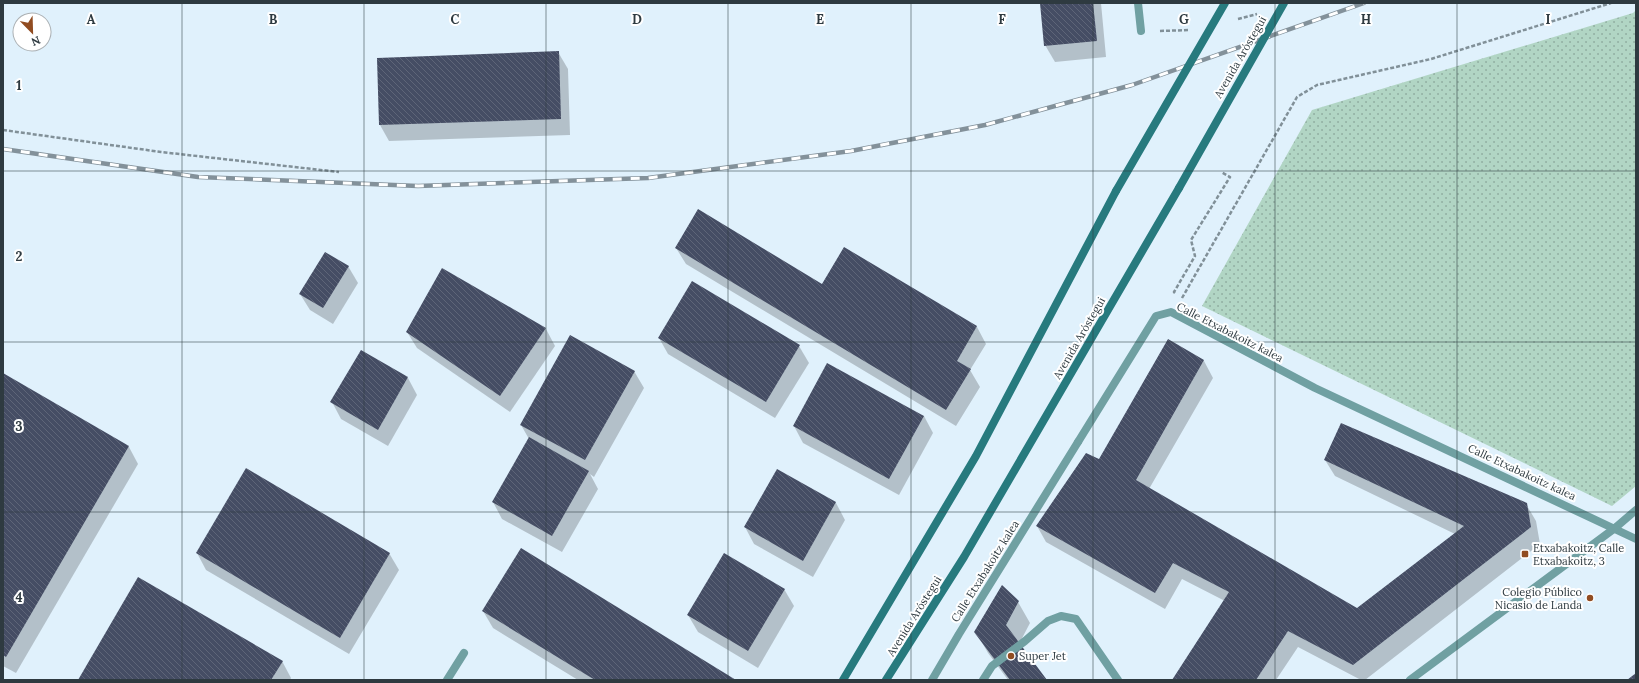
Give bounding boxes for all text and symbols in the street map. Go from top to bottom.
text: A [87,11,96,28]
text: B [269,11,278,28]
text: C [451,11,460,28]
text: D [632,11,642,28]
text: E [816,11,824,28]
text: F [998,11,1006,28]
text: G [1179,11,1189,28]
text: H [1361,11,1371,28]
text: I [1545,11,1551,28]
north arrow [12,12,52,52]
street label: Avenida Aróstegui [1210,14,1269,101]
text: N [29,33,43,50]
text: 1 [16,77,22,94]
text: 2 [16,248,23,265]
street label: Avenida Aróstegui [1049,295,1108,382]
street label: Calle Etxabakoitz kalea [1174,299,1286,365]
text: 3 [15,418,23,435]
street label: Calle Etxabakoitz kalea [1466,441,1578,503]
street label: Calle Etxabakoitz kalea [948,517,1022,625]
place label: Etxabakoitz, Calle Etxabakoitz, 3 [1533,541,1624,568]
marker: Etxabakoitz, Calle Etxabakoitz, 3 [1520,549,1530,559]
street label: Avenida Aróstegui [883,573,944,660]
place label: Colegio Público Nicasio de Landa [1495,585,1582,612]
text: 4 [15,589,23,606]
marker: Colegio Público Nicasio de Landa [1585,593,1595,603]
place label: Super Jet [1019,649,1067,663]
marker: Super Jet [1006,651,1016,661]

